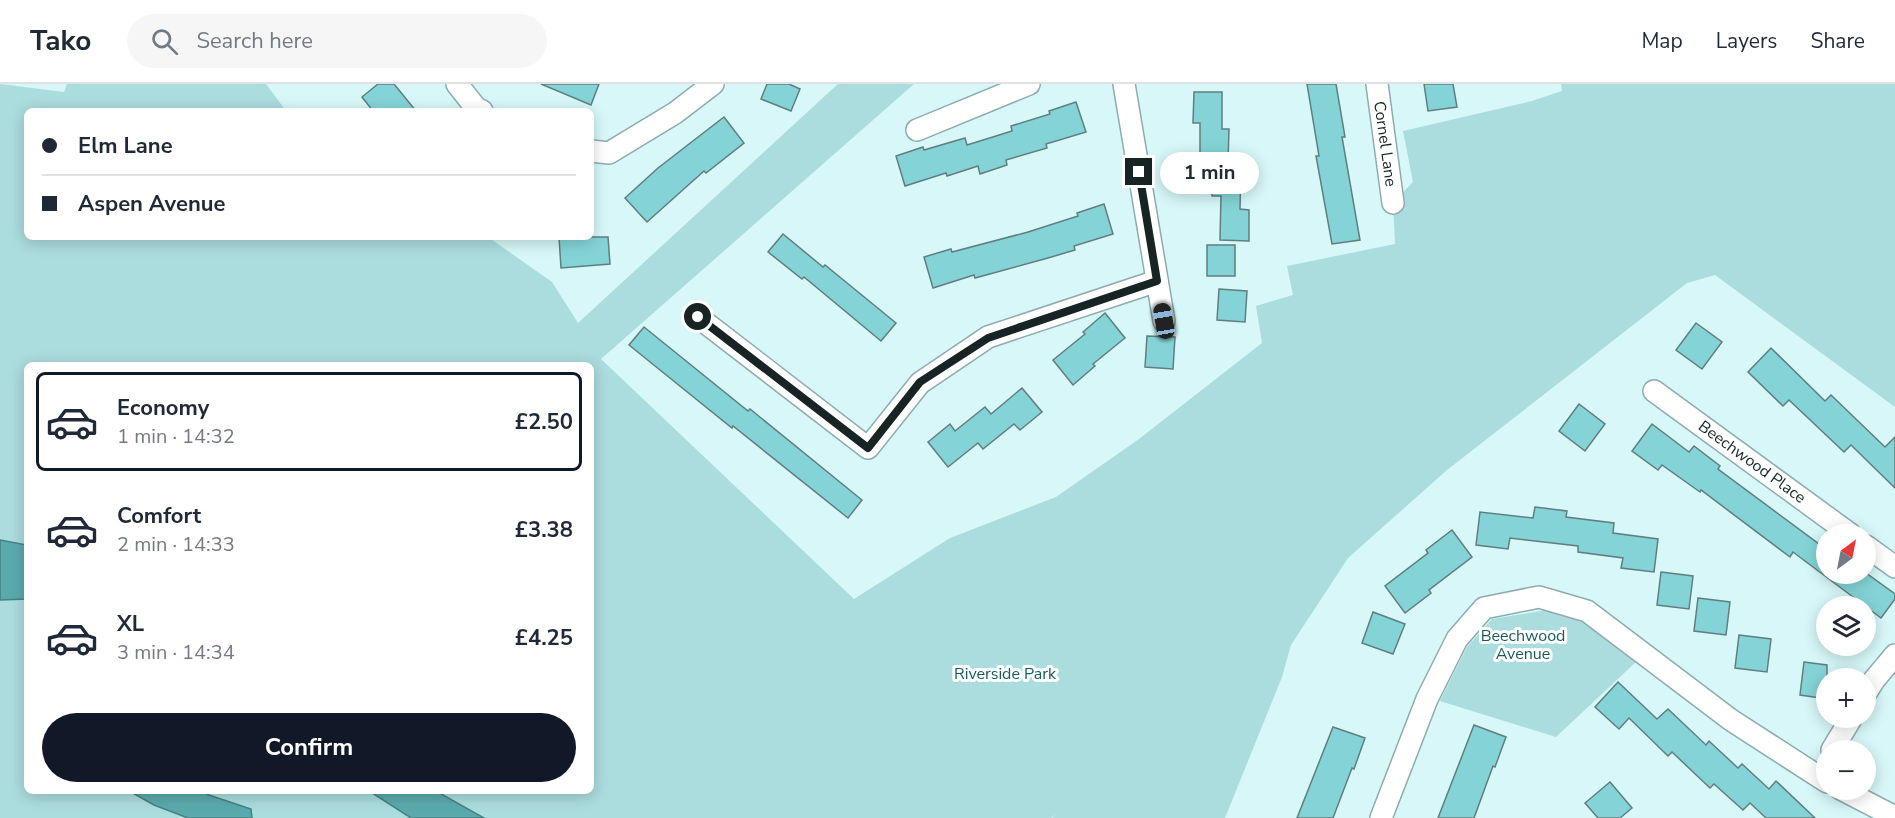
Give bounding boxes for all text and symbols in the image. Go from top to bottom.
search box [127,14,547,68]
text: Tako [30,22,91,60]
icon: search [148,25,181,58]
text: Search here [196,26,313,56]
text: Map [1641,27,1683,55]
text: Layers [1716,27,1777,55]
text: Share [1810,27,1865,55]
street label: Cornel Lane [1368,100,1402,188]
text: Elm Lane [78,131,173,161]
callout: 1 min [1160,151,1259,193]
route end [1125,158,1152,185]
text: 1 min [1184,159,1235,186]
text: Aspen Avenue [78,189,225,219]
car [1152,302,1176,340]
route start [684,303,711,330]
text: Economy [117,393,209,423]
icon: car [45,395,99,449]
text: £2.50 [515,407,573,437]
street label: Beechwood Place [1694,416,1810,508]
text: 1 min · 14:32 [117,423,235,450]
text: Comfort [117,501,201,531]
icon: car [45,503,99,557]
text: £3.38 [515,515,573,545]
north arrow [1816,524,1876,584]
map controls [1816,524,1876,800]
text: 2 min · 14:33 [117,531,235,558]
button: layers [1816,596,1876,656]
text: XL [117,609,144,639]
icon: car [45,611,99,665]
text: £4.25 [515,623,573,653]
park label: Beechwood Avenue [1481,625,1565,665]
text: 3 min · 14:34 [117,639,235,666]
park label: Riverside Park [954,663,1057,685]
button: + [1816,668,1876,728]
button: Confirm [42,713,576,782]
button: − [1816,740,1876,800]

